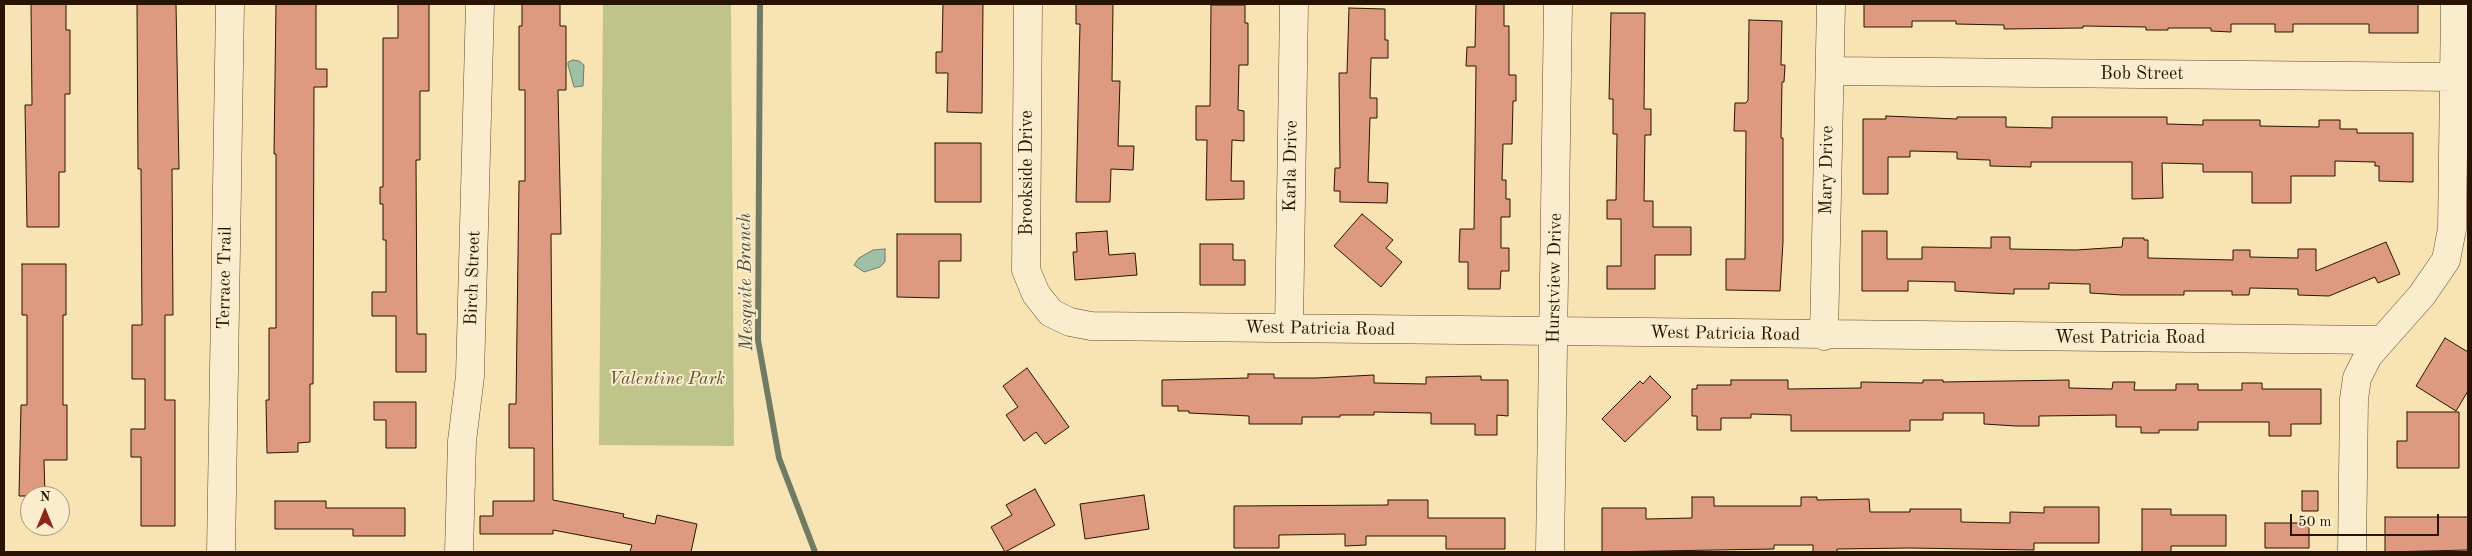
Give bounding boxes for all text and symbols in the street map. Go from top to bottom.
street label: Bob Street [2100,63,2184,85]
street label: Brookside Drive [1016,110,1038,236]
street label: Karla Drive [1279,120,1303,212]
street label: Mary Drive [1815,125,1839,215]
water label: Mesquite Branch [733,213,759,351]
street label: Hurstview Drive [1543,213,1567,343]
street label: Terrace Trail [213,226,237,330]
street label: Birch Street [461,230,485,326]
street label: West Patricia Road [1245,317,1395,341]
street label: West Patricia Road [1650,322,1800,346]
street label: West Patricia Road [2055,327,2205,349]
park label: Valentine Park [609,368,725,390]
north arrow [20,486,70,536]
text: N [40,490,50,504]
scale bar [2292,504,2441,536]
text: 50 m [2298,515,2332,530]

